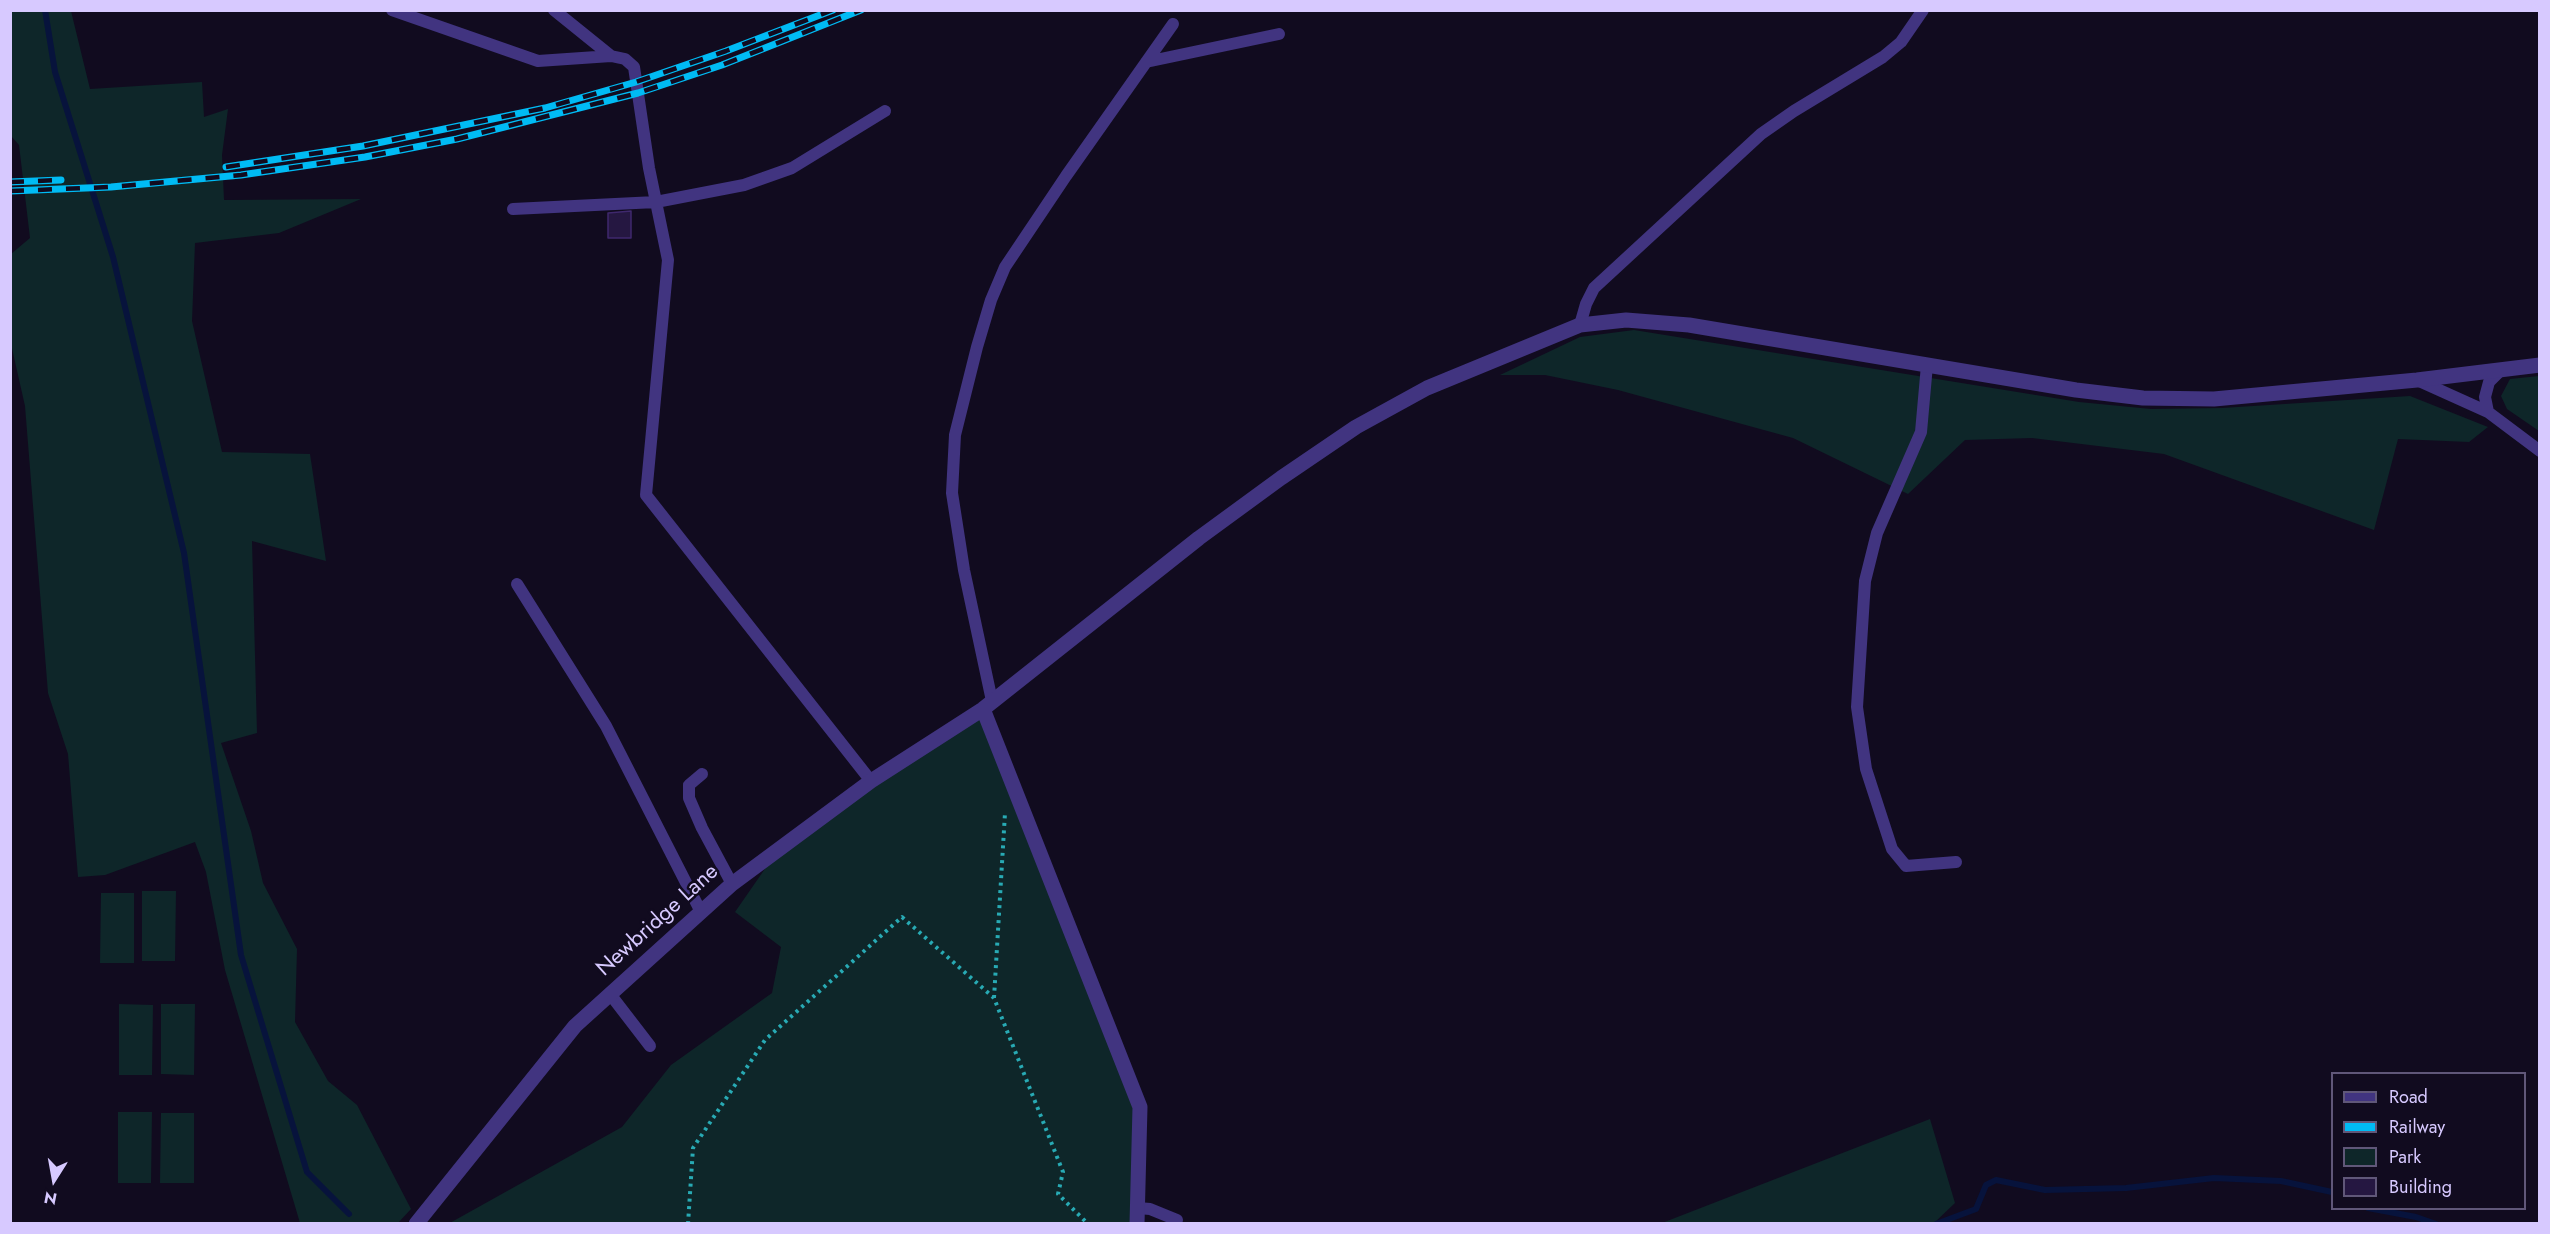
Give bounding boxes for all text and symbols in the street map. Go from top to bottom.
street label: Newbridge Lane [592,859,724,983]
legend [2331,1072,2526,1210]
text: Road [2389,1084,2428,1110]
text: Railway [2389,1114,2445,1140]
text: Park [2389,1144,2421,1170]
north arrow [24,1150,84,1210]
text: Building [2389,1174,2452,1200]
text: N [42,1186,59,1211]

